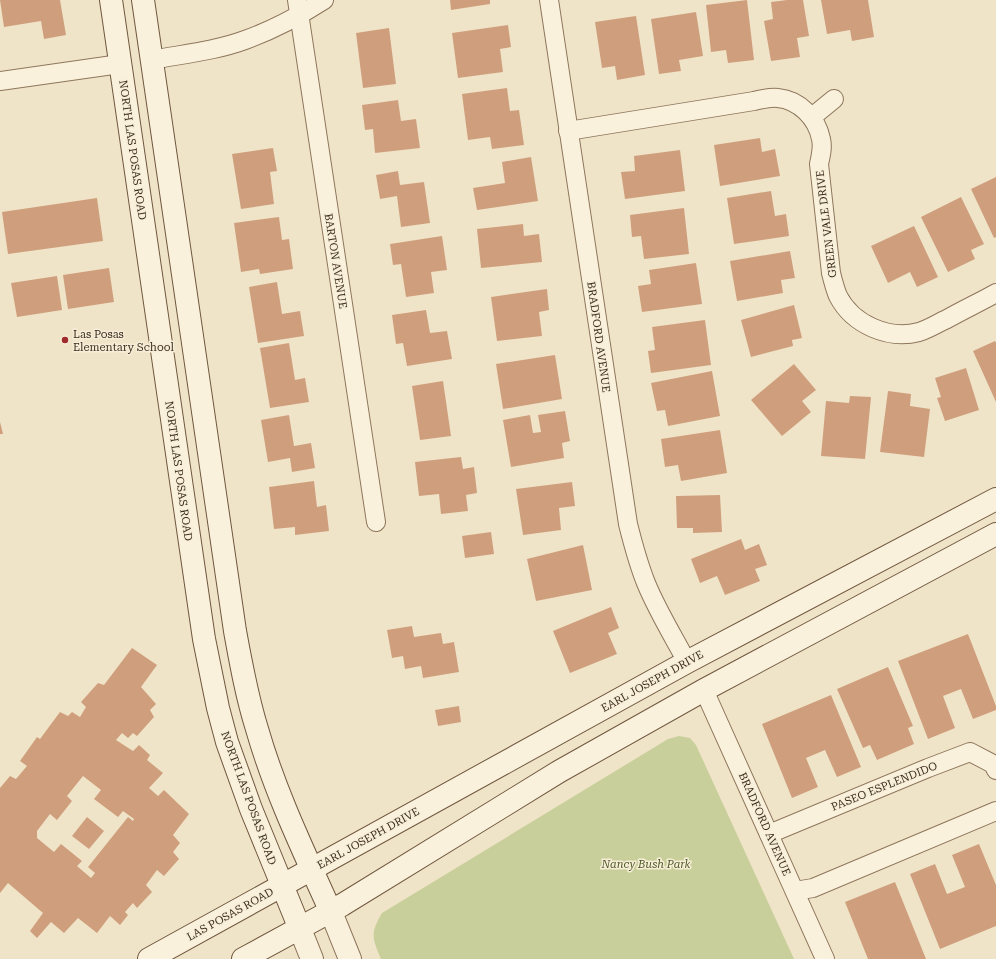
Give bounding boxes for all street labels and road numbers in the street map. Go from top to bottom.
street label: NORTH LAS POSAS ROAD [116,79,149,221]
street label: GREEN VALE DRIVE [813,169,840,278]
street label: BARTON AVENUE [322,212,349,310]
street label: BRADFORD AVENUE [584,281,613,393]
street label: NORTH LAS POSAS ROAD [162,400,195,542]
street label: EARL JOSEPH DRIVE [599,648,706,715]
street label: NORTH LAS POSAS ROAD [218,730,279,867]
street label: PASEO ESPLENDIDO [829,759,939,814]
street label: BRADFORD AVENUE [736,770,793,878]
street label: EARL JOSEPH DRIVE [315,805,422,872]
street label: LAS POSAS ROAD [185,885,276,944]

